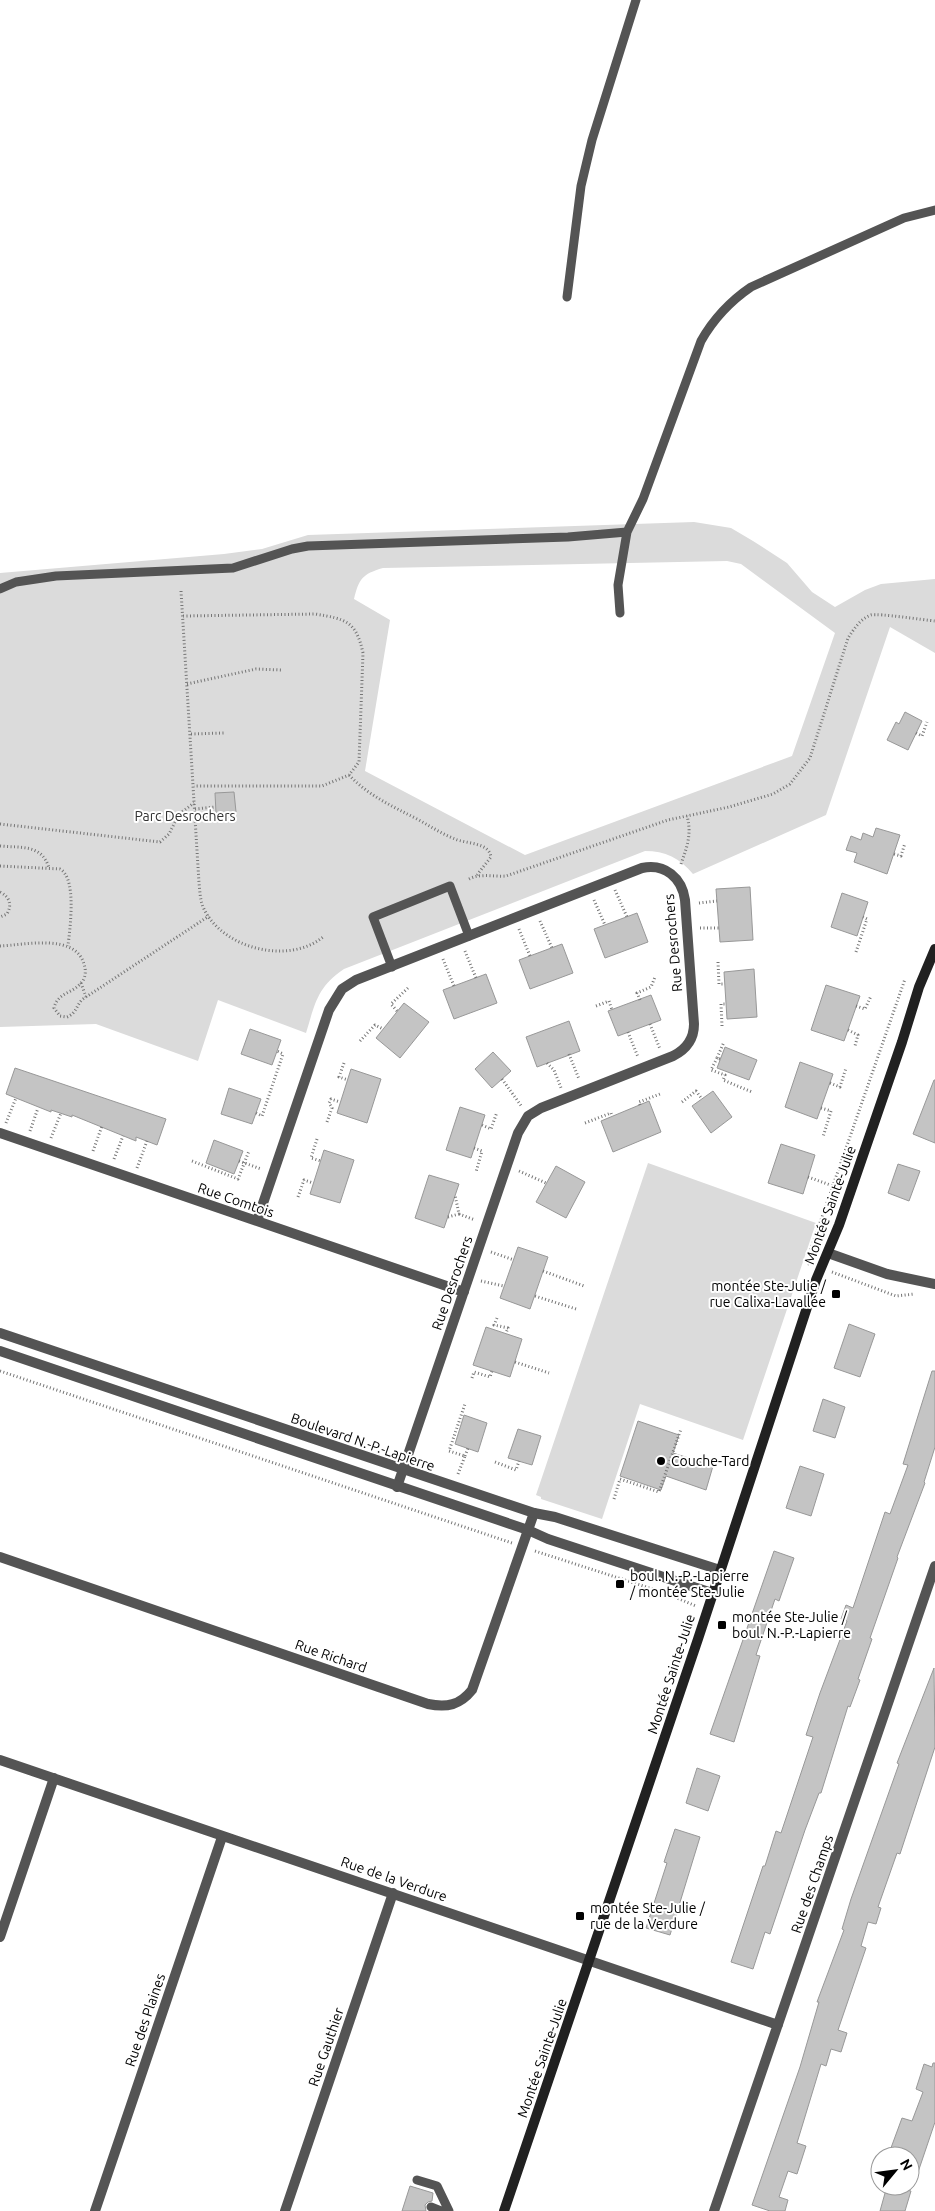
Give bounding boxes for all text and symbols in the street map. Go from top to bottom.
park label: Parc Desrochers [134,808,236,824]
street label: Rue Desrochers [661,893,685,993]
street label: Montée Sainte-Julie [801,1143,859,1267]
street label: Rue Comtois [196,1179,276,1221]
street label: Rue Desrochers [428,1234,476,1332]
place label: montée Ste-Julie / rue Calixa-Lavallée [710,1278,827,1310]
marker: montée Ste-Julie / rue Calixa-Lavallée [830,1288,842,1300]
street label: Boulevard N.-P.-Lapierre [289,1410,437,1474]
place label: Couche-Tard [671,1453,749,1469]
marker: Couche-Tard [655,1455,667,1467]
place label: boul. N.-P.-Lapierre / montée Ste-Julie [629,1568,749,1600]
marker: boul. N.-P.-Lapierre / montée Ste-Julie [614,1578,626,1590]
place label: montée Ste-Julie / boul. N.-P.-Lapierre [732,1609,851,1641]
street label: Montée Sainte-Julie [644,1612,698,1736]
marker: montée Ste-Julie / boul. N.-P.-Lapierre [716,1619,728,1631]
street label: Rue Richard [293,1636,369,1676]
street label: Rue des Champs [788,1833,836,1935]
street label: Rue de la Verdure [339,1853,449,1905]
place label: montée Ste-Julie / rue de la Verdure [590,1900,706,1932]
marker: montée Ste-Julie / rue de la Verdure [574,1910,586,1922]
street label: Rue des Plaines [122,1971,168,2069]
street label: Montée Sainte-Julie [514,1996,570,2120]
street label: Rue Gauthier [305,2005,347,2088]
north arrow [870,2146,920,2196]
text: N [897,2156,916,2173]

